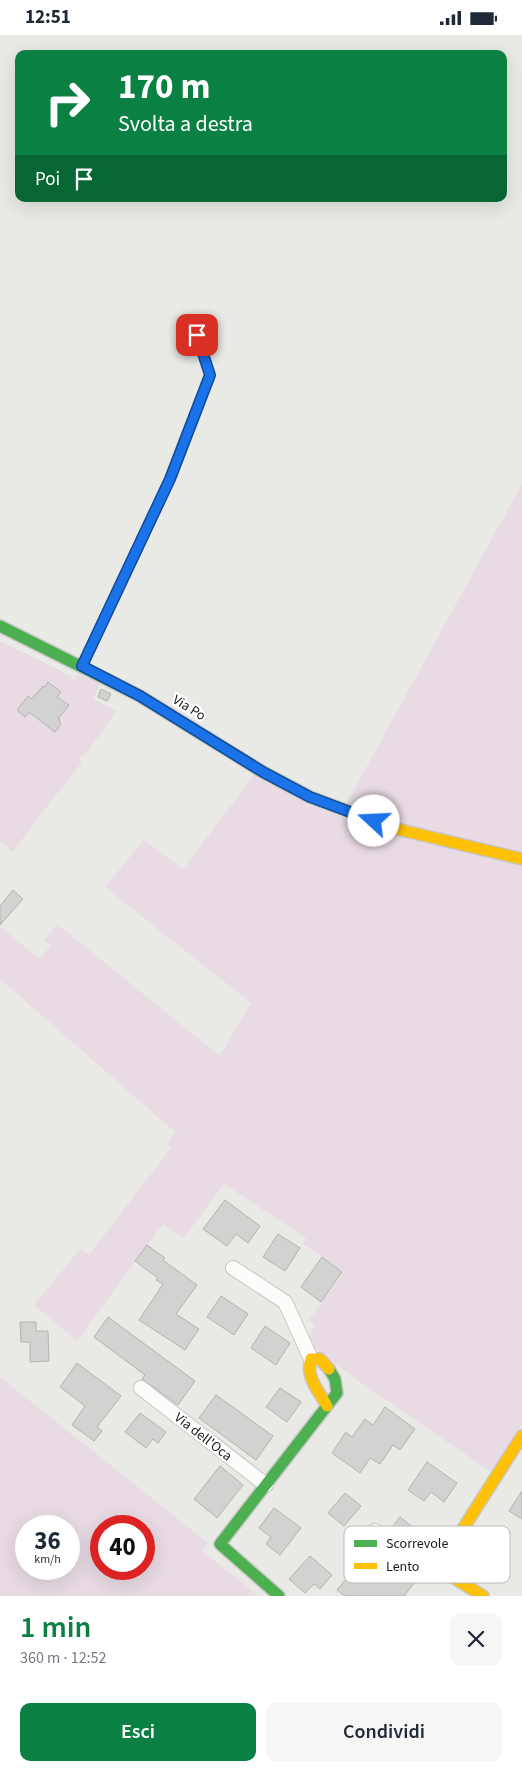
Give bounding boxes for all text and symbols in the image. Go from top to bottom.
text: 12:51 [25,4,71,31]
text: 170 m [118,62,210,112]
icon: right [35,70,100,135]
text: Svolta a destra [118,108,253,140]
icon: arrive [70,165,98,193]
text: Poi [35,166,60,193]
pin [176,314,218,356]
icon: arrive [183,321,211,349]
street label: Via Po [169,690,209,726]
position arrow [347,794,399,846]
street label: Via dell'Oca [170,1408,236,1466]
speed limit sign: 40 [90,1515,155,1580]
text: 36 [34,1523,61,1559]
legend [344,1526,510,1583]
text: Scorrevole [386,1534,448,1554]
text: km/h [34,1551,61,1568]
text: Lento [386,1557,419,1577]
text: 1 min [20,1606,91,1649]
button: close [450,1613,502,1665]
text: 360 m · 12:52 [20,1647,107,1669]
button: Esci [20,1703,256,1761]
button: Condividi [266,1703,502,1761]

